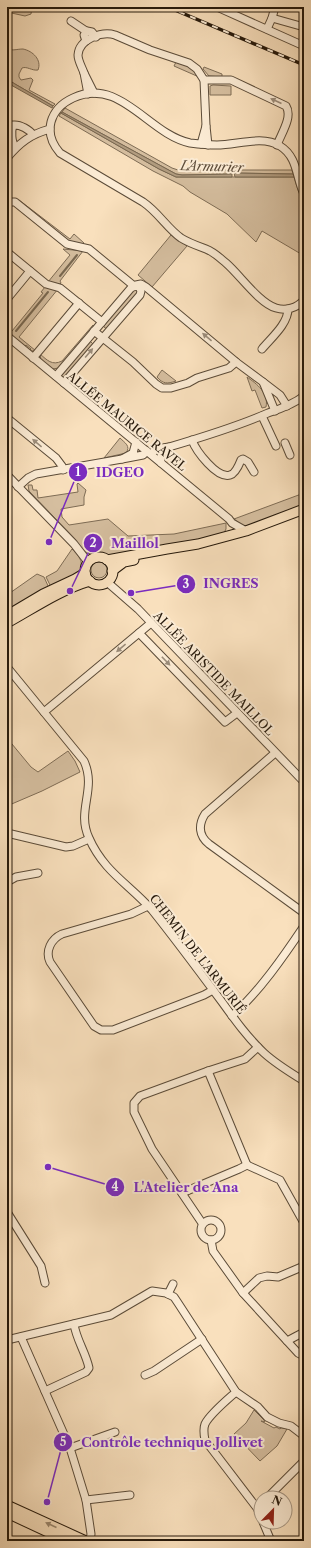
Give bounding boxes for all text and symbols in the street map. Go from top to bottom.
one-way arrow [271,98,282,104]
water label: L'Armurier [179,157,245,175]
one-way arrow [201,332,212,341]
one-way arrow [85,348,94,359]
street label: ALLÉE MAURICE RAVEL [63,367,191,474]
one-way arrow [31,438,42,447]
callout: IDGEO [68,460,153,485]
text: 1 [75,464,81,479]
text: IDGEO [96,464,144,480]
callout: Maillol [83,530,167,555]
text: 2 [89,535,97,550]
text: Maillol [111,535,159,551]
callout: INGRES [176,571,267,596]
text: INGRES [203,575,259,591]
text: 3 [183,576,190,591]
street label: ALLÉE ARISTIDE MAILLOL [150,606,278,738]
one-way arrow [116,644,126,653]
one-way arrow [162,656,171,666]
street label: CHEMIN DE L'ARMURIÉ [147,890,250,1017]
callout: L'Atelier de Ana [105,1175,247,1200]
text: 4 [111,1179,119,1194]
text: L'Atelier de Ana [133,1179,239,1195]
callout: Contrôle technique Jollivet [53,1430,271,1455]
text: 5 [60,1434,67,1449]
text: Contrôle technique Jollivet [81,1434,263,1450]
north arrow [253,1490,293,1530]
text: N [270,1492,284,1509]
one-way arrow [45,1522,56,1528]

